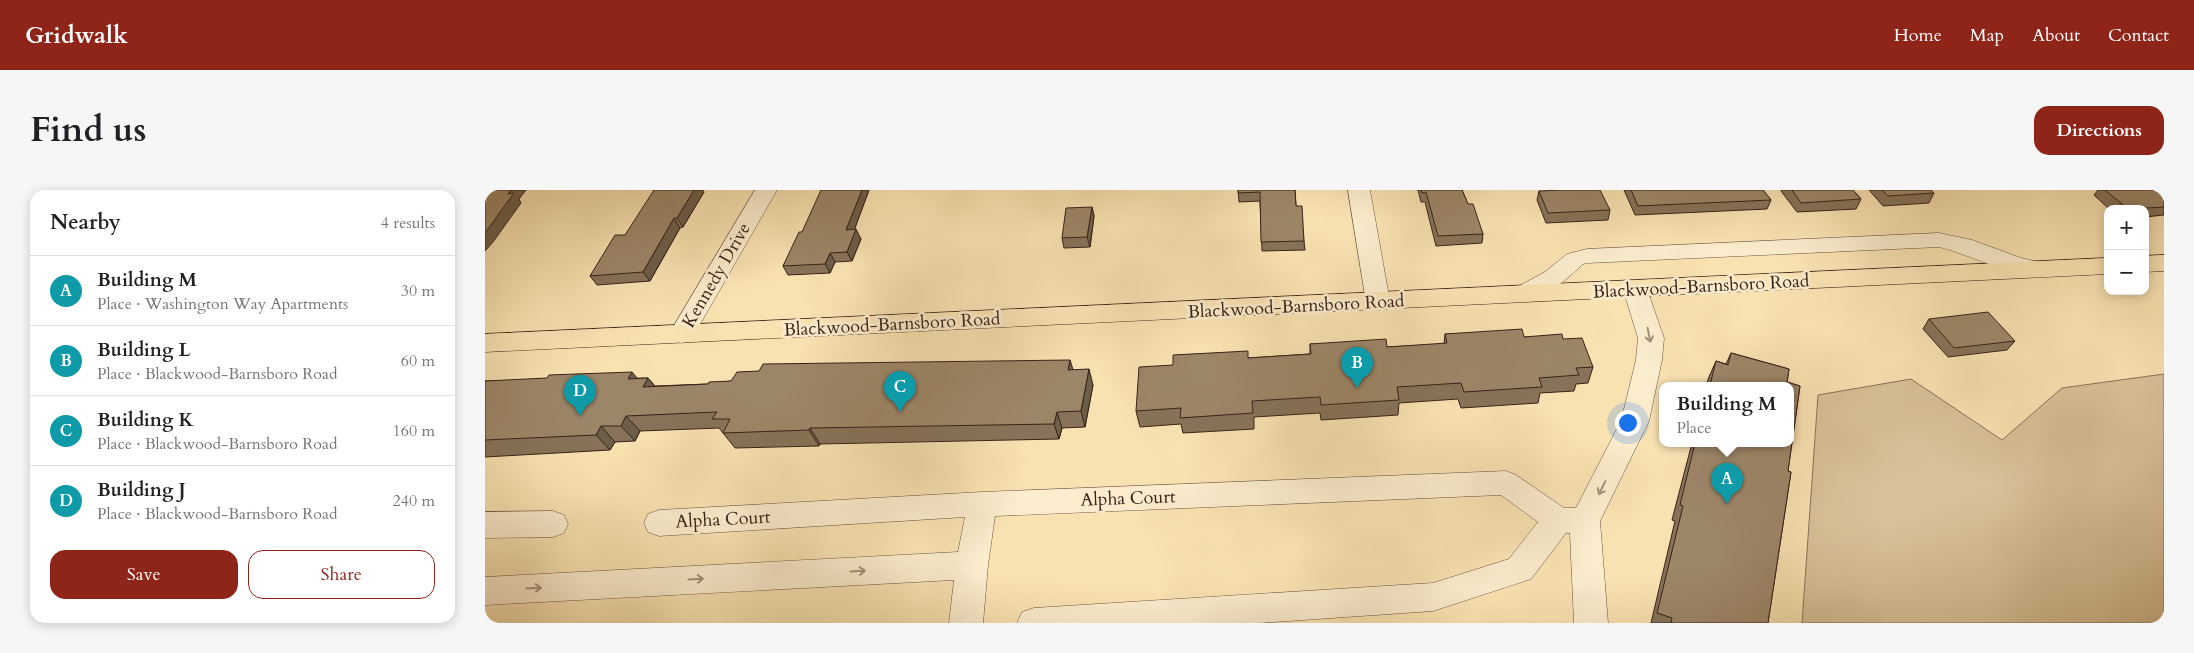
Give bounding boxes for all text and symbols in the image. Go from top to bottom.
text: Gridwalk [25,19,128,52]
text: Home [1894,23,1942,48]
text: Map [1970,23,2004,48]
text: About [2032,23,2080,48]
text: Contact [2108,23,2169,48]
text: Find us [30,106,146,154]
button: Directions [2034,106,2164,155]
map controls [2104,205,2149,295]
button: + [2104,205,2149,250]
text: Nearby [50,208,121,237]
text: 4 results [381,212,435,234]
street label: Kennedy Drive [676,218,757,332]
button: − [2104,250,2149,295]
text: Building M [97,267,197,293]
street label: Blackwood-Barnsboro Road [1592,268,1810,305]
text: A [60,280,72,302]
text: 30 m [401,280,435,302]
street label: Blackwood-Barnsboro Road [1187,288,1405,325]
text: Place · Washington Way Apartments [97,293,348,315]
street label: Blackwood-Barnsboro Road [783,306,1001,343]
one-way arrow [1645,326,1654,342]
text: Building L [97,337,191,363]
pin: B [1341,347,1373,388]
text: B [60,350,72,372]
text: 60 m [401,350,435,372]
text: Place · Blackwood-Barnsboro Road [97,363,337,385]
pin: C [884,371,916,412]
pin: D [564,375,596,416]
popup [1659,382,1794,447]
text: Building M [1677,391,1776,417]
text: Building K [97,407,194,433]
your location [1615,410,1641,436]
text: Place [1677,417,1712,439]
text: C [60,420,72,442]
text: 160 m [393,420,435,442]
text: Place · Blackwood-Barnsboro Road [97,433,337,455]
pin: A [1711,463,1743,504]
text: Building J [97,477,186,503]
one-way arrow [1596,480,1606,495]
street label: Alpha Court [1080,484,1176,513]
text: D [59,490,73,512]
text: 240 m [393,490,435,512]
text: Place · Blackwood-Barnsboro Road [97,503,337,525]
street label: Alpha Court [675,505,771,534]
button: Save [50,550,238,599]
button: Share [248,550,435,599]
one-way arrow [850,566,866,575]
one-way arrow [688,575,704,584]
one-way arrow [525,584,541,593]

